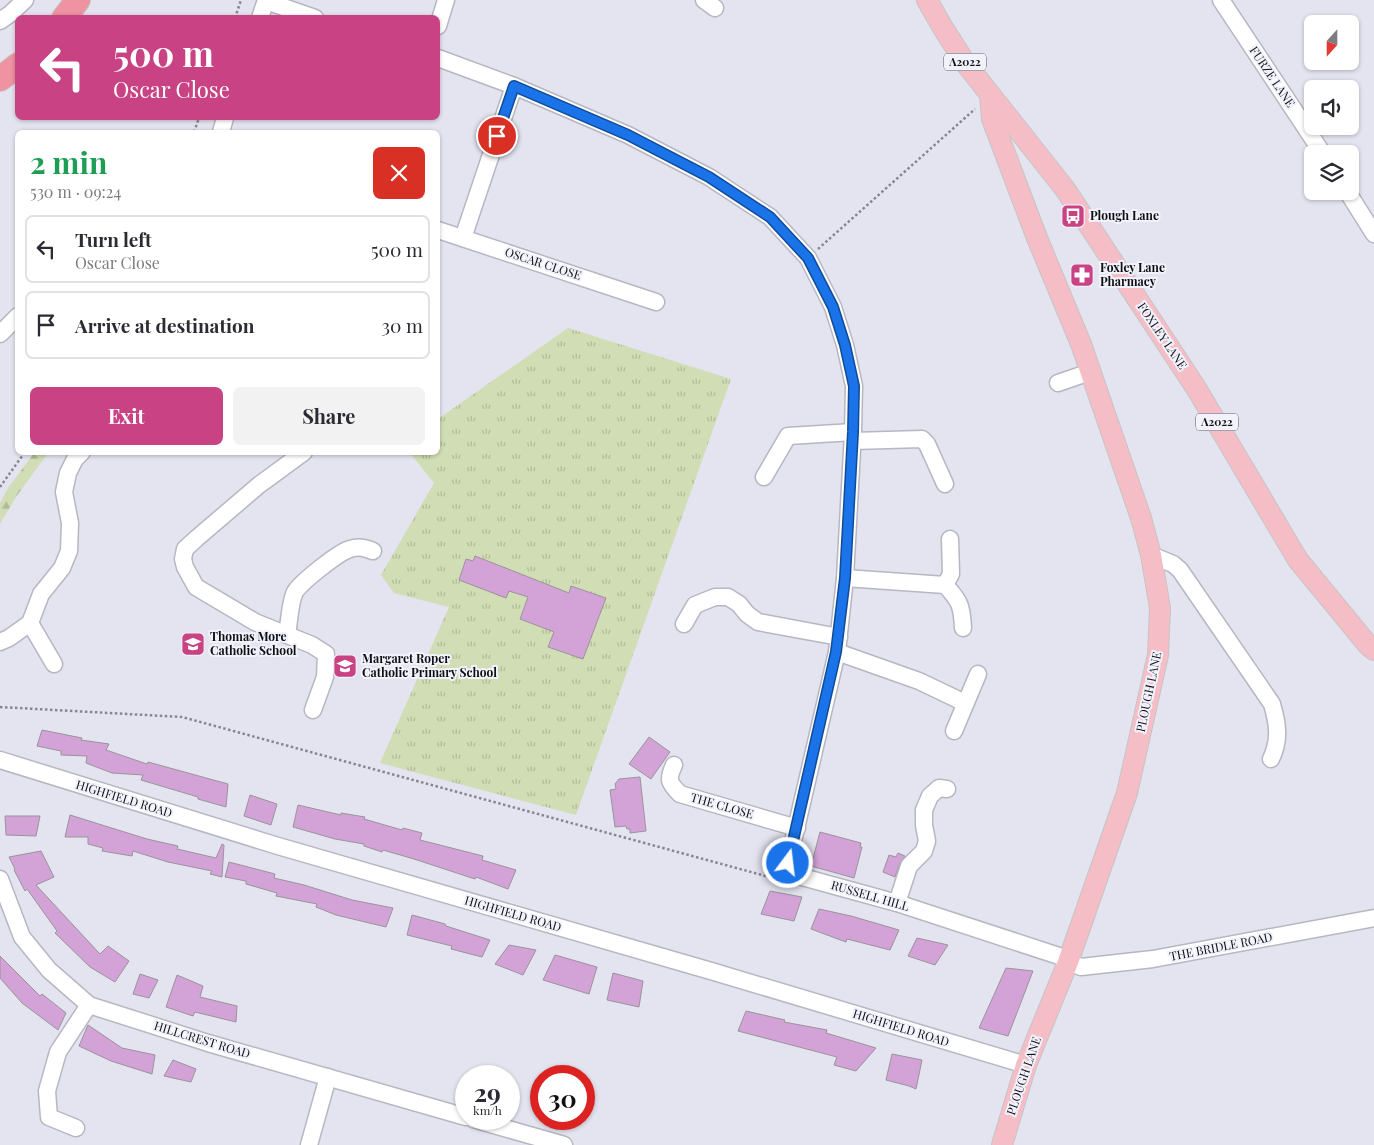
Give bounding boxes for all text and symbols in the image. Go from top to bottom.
north arrow [1304,15,1359,70]
map controls [1304,15,1359,200]
text: 500 m [113,29,214,76]
icon: left [30,35,95,100]
street label: FURZE LANE [1247,43,1299,110]
road number: A2022 [944,54,986,70]
text: Oscar Close [113,74,230,104]
button: sound [1304,80,1359,135]
pin [476,115,518,157]
icon: arrive [483,122,511,150]
text: 2 min [30,142,107,182]
button: layers [1304,145,1359,200]
button: close [373,147,425,199]
text: 530 m · 09:24 [30,181,121,202]
bus stop icon: Plough Lane [1060,203,1086,229]
place label: Plough Lane [1090,207,1159,223]
text: Turn left [75,226,152,252]
icon: left [32,235,60,263]
text: 500 m [371,236,423,262]
street label: OSCAR CLOSE [503,243,584,283]
text: Oscar Close [75,252,160,273]
place label: Foxley Lane Pharmacy [1100,259,1165,289]
pharmacy icon: Foxley Lane Pharmacy [1069,262,1095,288]
street label: FOXLEY LANE [1135,299,1191,372]
icon: arrive [32,311,60,339]
text: Arrive at destination [75,312,255,338]
text: 30 m [381,312,423,338]
button: Exit [30,387,223,445]
button: Share [233,387,425,445]
road number: A2022 [1196,414,1238,431]
place label: Thomas More Catholic School [210,628,297,658]
school or university icon: Thomas More Catholic School [180,631,206,657]
place label: Margaret Roper Catholic Primary School [362,650,497,680]
street label: PLOUGH LANE [1132,650,1164,733]
school or university icon: Margaret Roper Catholic Primary School [332,653,358,679]
street label: HIGHFIELD ROAD [74,776,175,820]
street label: THE CLOSE [689,788,756,822]
position arrow [761,836,813,888]
street label: RUSSELL HILL [829,876,911,914]
street label: HIGHFIELD ROAD [463,892,564,935]
street label: THE BRIDLE ROAD [1168,928,1274,964]
street label: HIGHFIELD ROAD [851,1005,952,1049]
street label: HILLCREST ROAD [152,1017,253,1061]
street label: PLOUGH LANE [1002,1034,1044,1117]
speed limit sign: 30 [530,1065,595,1130]
text: 29 [474,1075,501,1108]
text: km/h [473,1102,502,1118]

